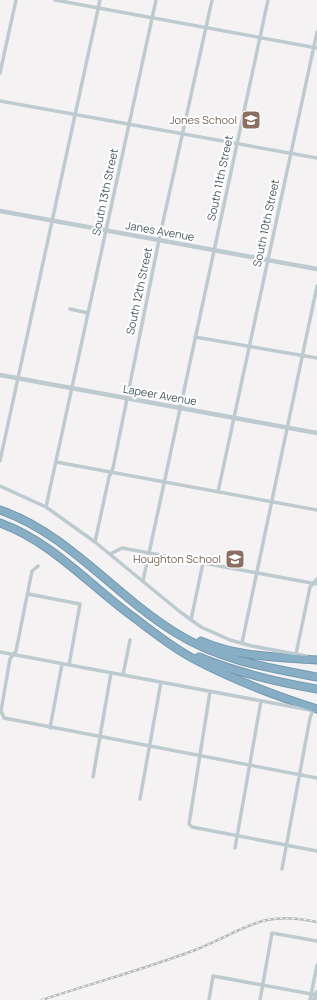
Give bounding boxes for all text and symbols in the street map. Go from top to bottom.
school or university icon: Jones School [240,109,262,131]
place label: Jones School [170,112,237,127]
street label: South 11th Street [203,134,236,222]
street label: South 13th Street [88,147,121,237]
street label: South 10th Street [249,178,282,268]
street label: Janes Avenue [124,217,196,244]
street label: South 12th Street [122,246,155,336]
street label: Lapeer Avenue [122,381,199,408]
school or university icon: Houghton School [224,548,246,570]
place label: Houghton School [133,551,221,566]

